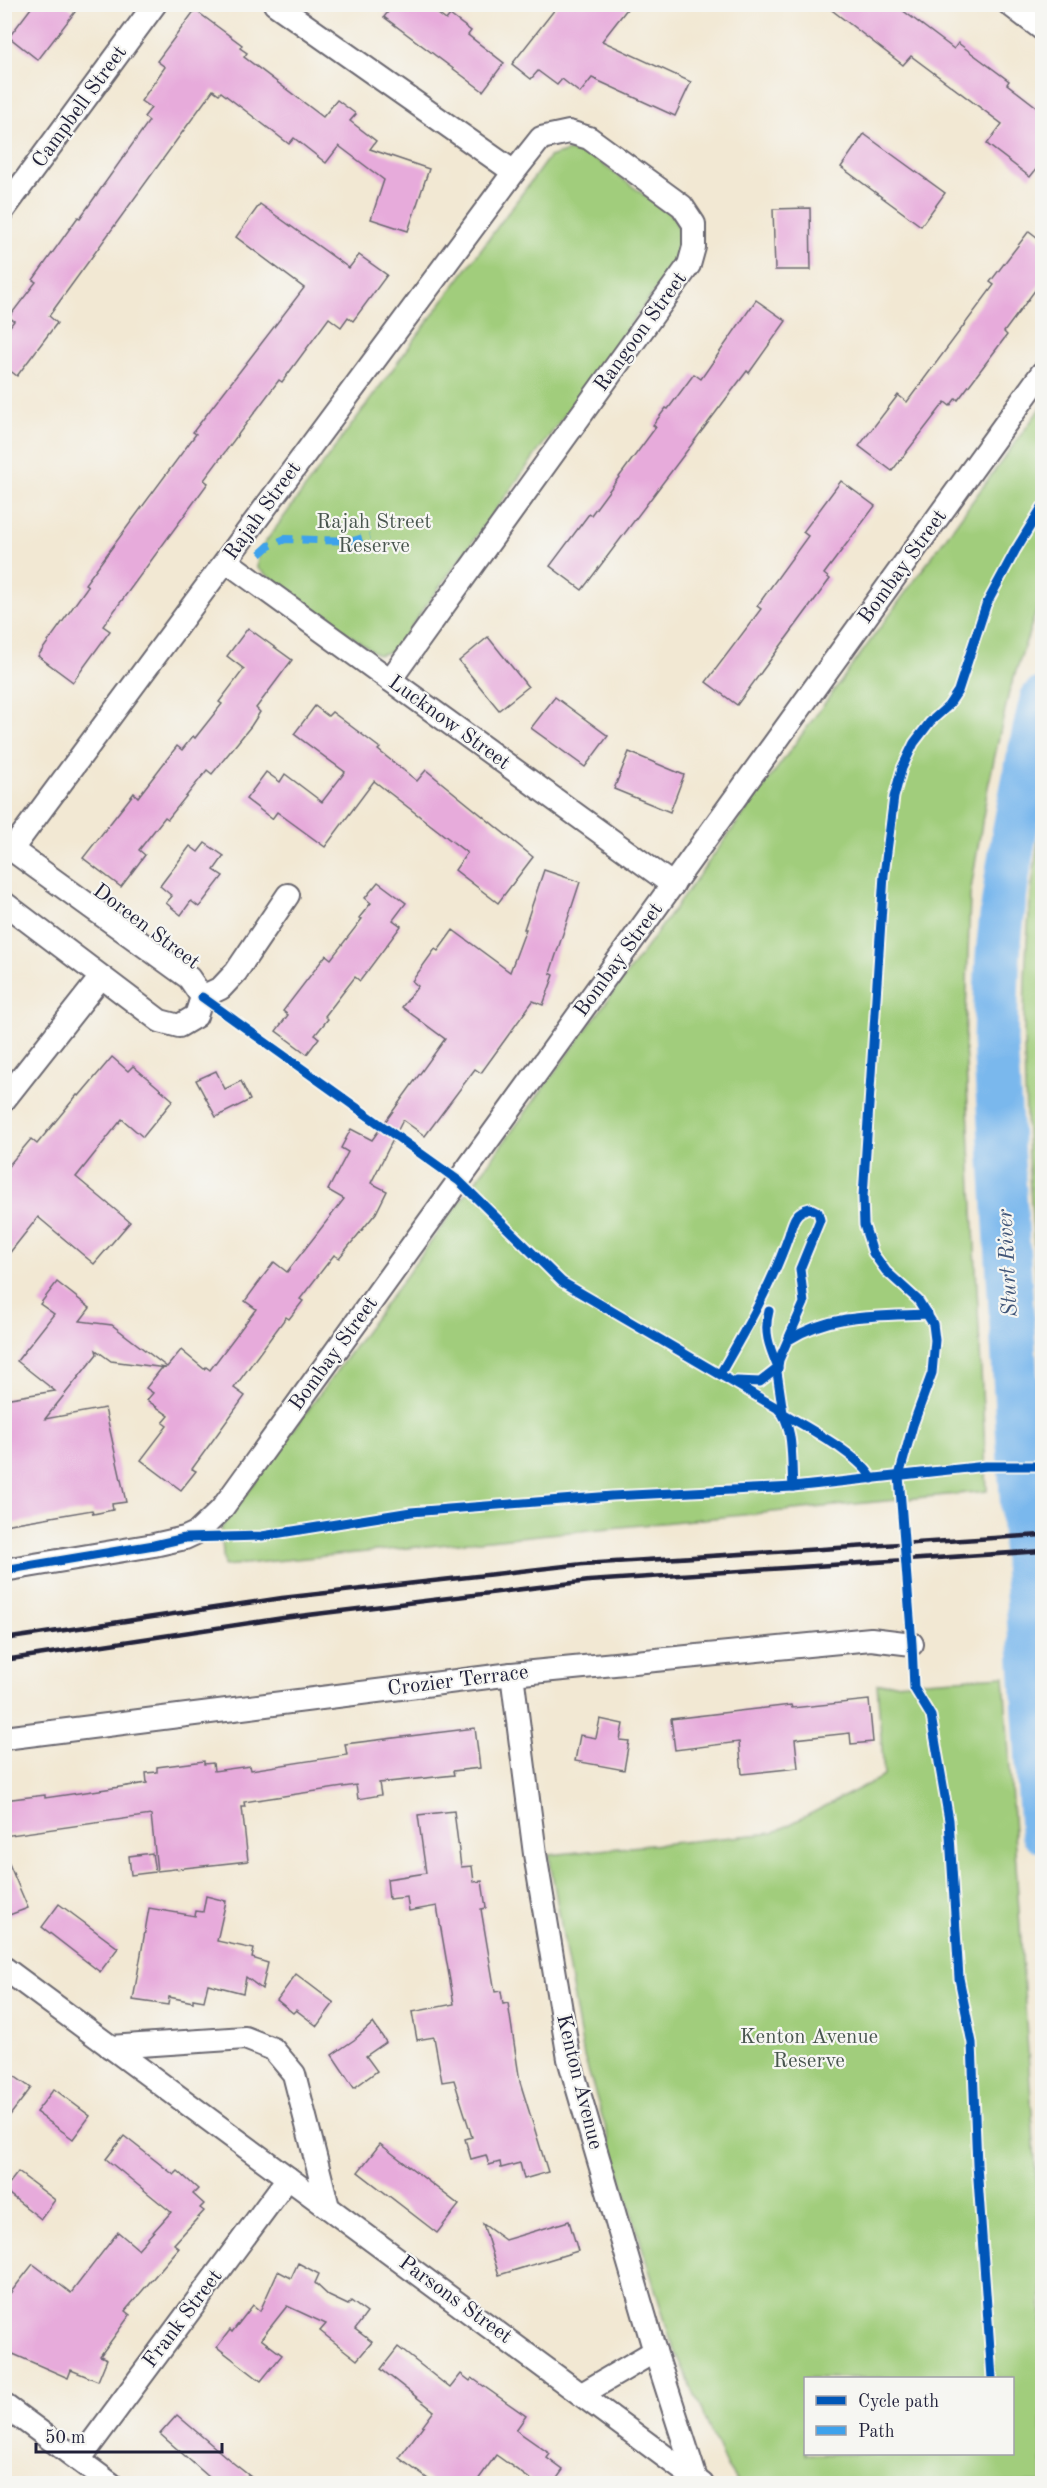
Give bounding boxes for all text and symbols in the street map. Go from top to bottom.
street label: Campbell Street [29,42,131,172]
street label: Rangoon Street [591,268,691,396]
street label: Rajah Street [221,458,305,564]
street label: Bombay Street [855,506,951,628]
park label: Rajah Street Reserve [316,512,432,557]
street label: Lucknow Street [384,672,514,774]
street label: Doreen Street [89,880,203,974]
street label: Bombay Street [571,899,667,1021]
water label: Sturt River [994,1208,1022,1317]
street label: Bombay Street [286,1293,382,1415]
street label: Crozier Terrace [386,1662,530,1700]
street label: Kenton Avenue [552,2012,606,2152]
park label: Kenton Avenue Reserve [740,2027,878,2072]
street label: Parsons Street [395,2252,515,2348]
street label: Frank Street [139,2266,227,2372]
legend [804,2377,1014,2455]
text: Cycle path [858,2393,939,2411]
scale bar [36,2416,222,2454]
text: Path [858,2423,895,2441]
text: 50 m [45,2429,85,2447]

